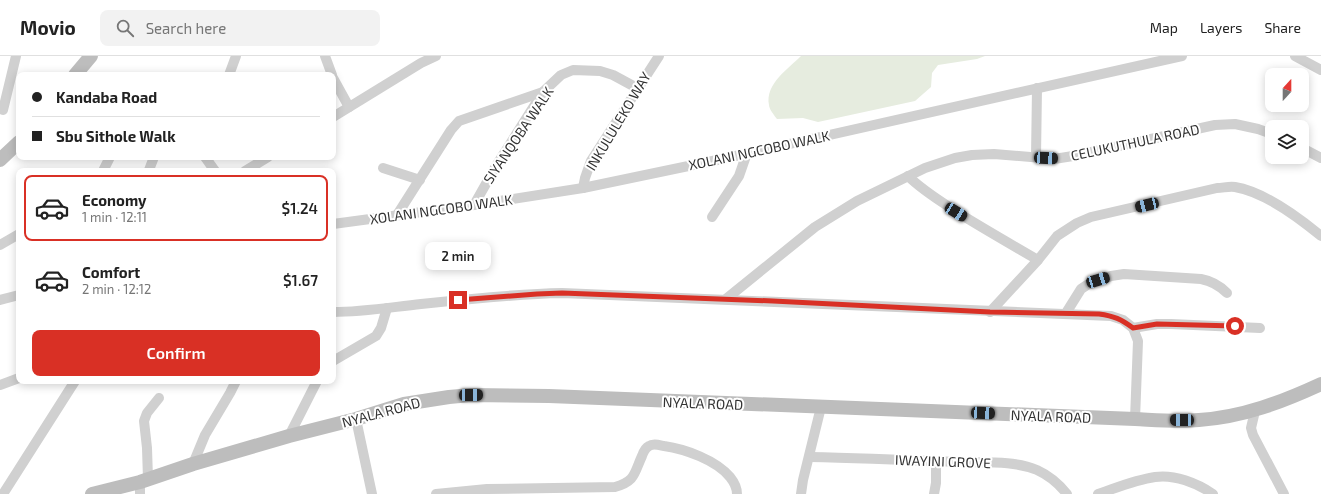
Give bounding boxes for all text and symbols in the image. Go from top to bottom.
search box [100,10,380,46]
text: Movio [20,16,76,39]
icon: search [114,17,136,39]
text: Search here [146,19,226,37]
text: Map [1150,19,1178,36]
text: Layers [1200,19,1242,36]
text: Share [1264,19,1301,36]
north arrow [1265,68,1309,112]
map controls [1265,68,1309,164]
street label: INKULULEKO WAY [582,69,654,173]
street label: SIYANQOBA WALK [479,83,557,187]
text: Kandaba Road [56,88,157,106]
street label: CELUKUTHULA ROAD [1069,120,1201,164]
button: layers [1265,120,1309,164]
text: Sbu Sithole Walk [56,127,176,145]
street label: XOLANI NGCOBO WALK [687,127,832,173]
car [1034,151,1058,165]
icon: car [34,190,70,226]
street label: XOLANI NGCOBO WALK [368,190,514,227]
text: Economy [82,191,147,209]
car [1134,196,1160,214]
text: $1.24 [282,199,318,217]
car [943,201,969,223]
text: 1 min · 12:11 [82,209,147,225]
callout: 2 min [425,242,491,270]
text: 2 min [442,248,474,264]
icon: car [34,262,70,298]
text: Comfort [82,263,140,281]
text: $1.67 [283,271,318,289]
car [1085,271,1111,289]
text: 2 min · 12:12 [82,281,151,297]
route end [449,291,467,309]
route start [1226,317,1244,335]
button: Confirm [32,330,320,376]
car [459,389,483,401]
street label: NYALA ROAD [340,393,422,431]
street label: NYALA ROAD [663,393,743,413]
car [971,406,995,420]
street label: NYALA ROAD [1011,406,1091,426]
car [1170,414,1194,426]
street label: IWAYINI GROVE [895,451,991,471]

